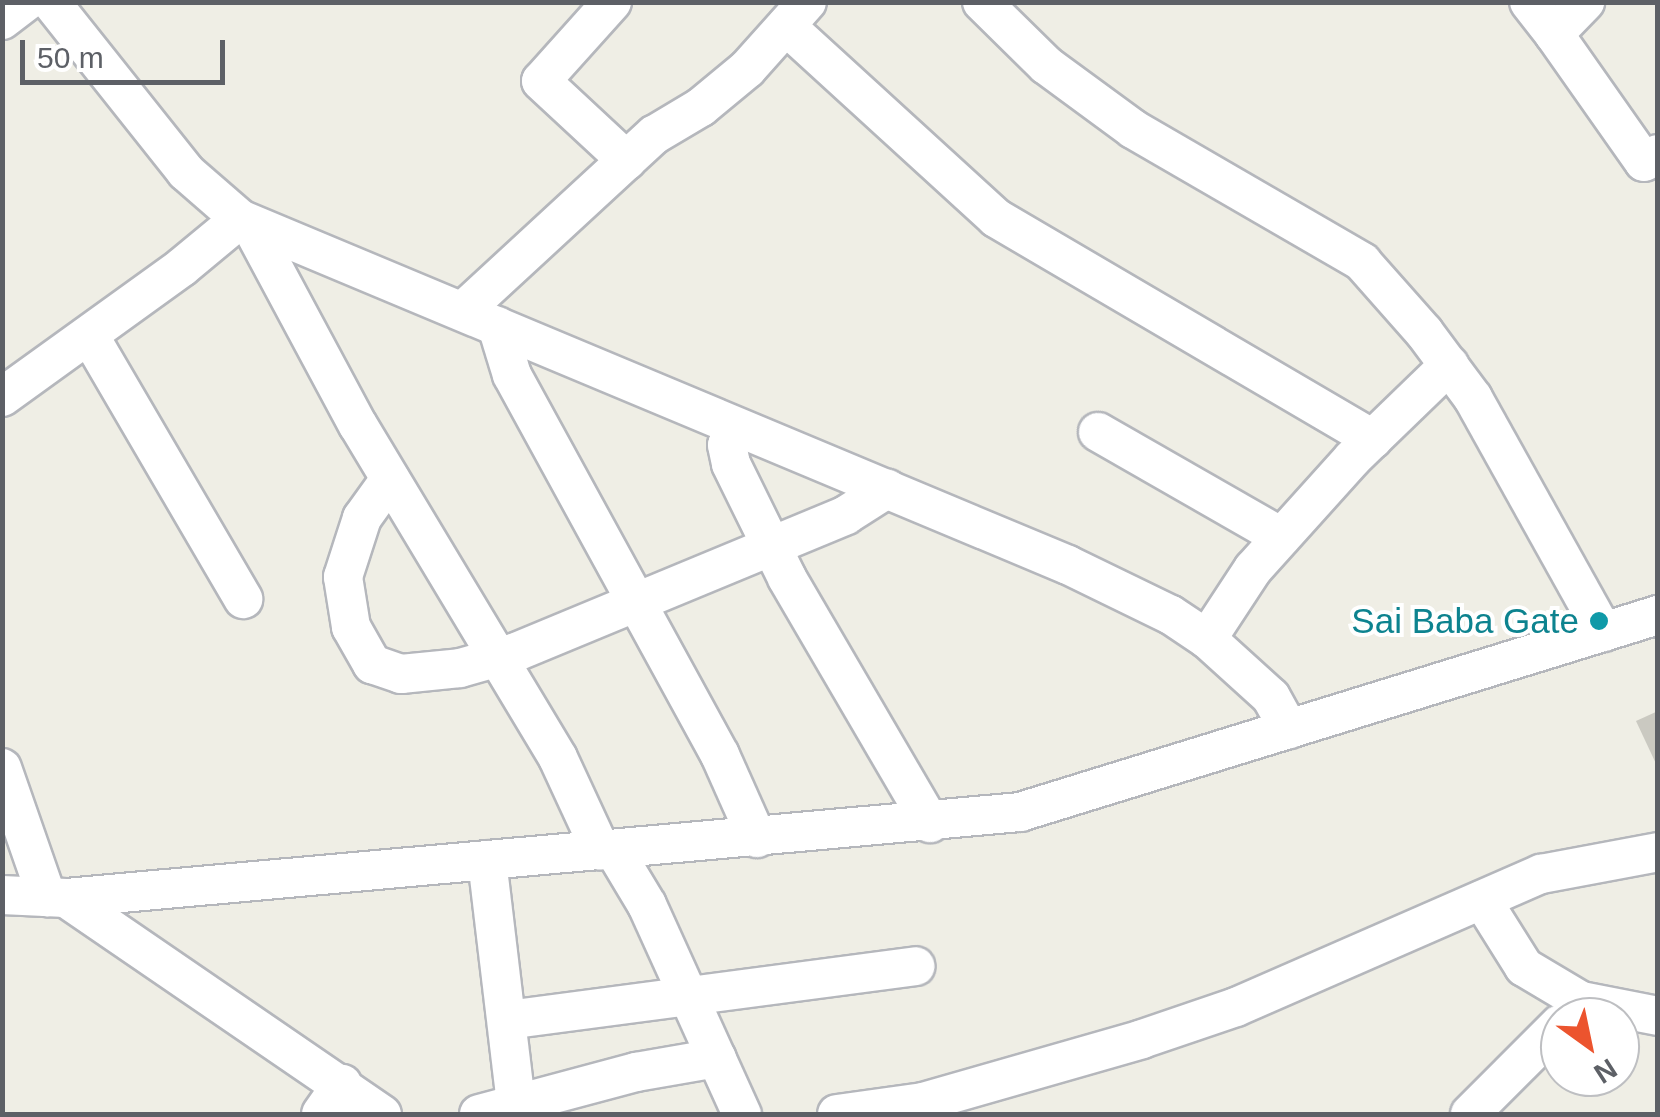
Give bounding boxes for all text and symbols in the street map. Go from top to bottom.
scale bar [25,20,230,82]
text: 50 m [37,41,104,74]
place label: Sai Baba Gate [1351,600,1579,642]
marker: Sai Baba Gate [1588,610,1610,632]
north arrow [1540,997,1640,1097]
text: N [1589,1052,1622,1089]

